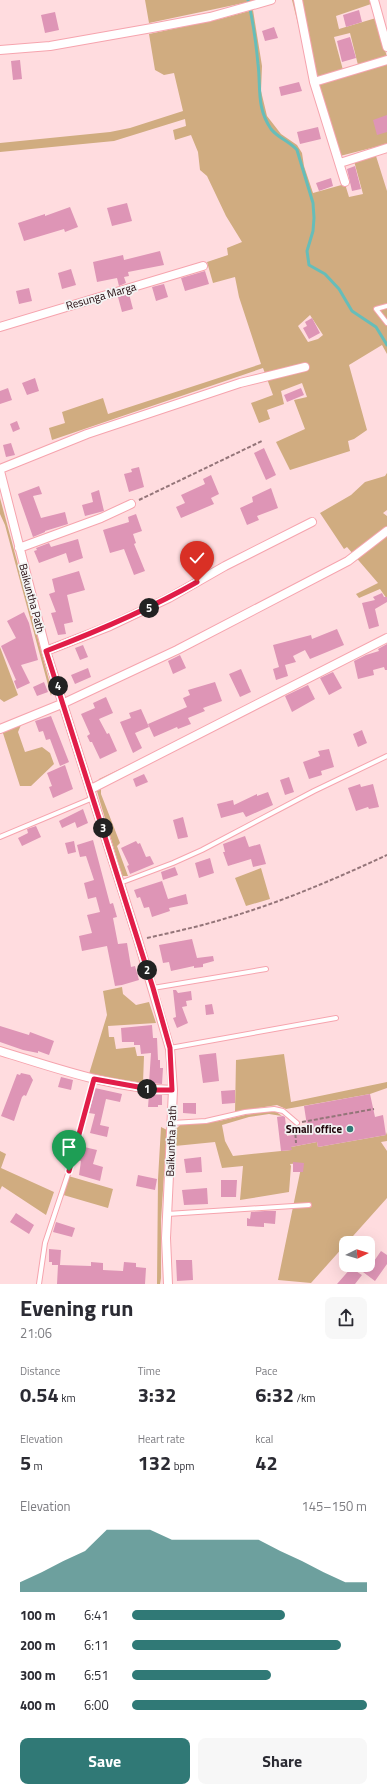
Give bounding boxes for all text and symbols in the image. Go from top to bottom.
street label: Resunga Marga [64,278,138,314]
pin [180,541,214,582]
icon: check [186,547,208,569]
street label: Baikuntha Path [15,562,49,635]
pin: 5 [139,598,159,618]
text: 5 [146,600,152,616]
pin: 4 [48,676,68,696]
text: 4 [55,678,61,694]
pin: 3 [93,818,113,838]
text: 3 [100,820,106,836]
pin: 2 [137,960,157,980]
text: 2 [144,962,150,978]
pin: 1 [137,1079,157,1099]
text: 1 [144,1081,150,1097]
street label: Baikuntha Path [162,1105,180,1177]
place label: Small office [286,1121,342,1137]
marker: Small office [345,1124,355,1134]
pin [52,1130,86,1171]
icon: arrive [58,1136,80,1158]
north arrow [339,1236,375,1272]
map controls [339,1236,375,1272]
text: Evening run [20,1291,133,1325]
button: share [325,1297,367,1339]
text: 21:06 [20,1323,52,1343]
text: Distance [20,1363,60,1379]
text: Time [138,1363,161,1379]
text: Pace [255,1363,278,1379]
text: 0.54 [20,1379,59,1410]
text: 3:32 [138,1379,176,1410]
text: 6:32 [255,1379,294,1410]
text: km [59,1390,76,1406]
text: /km [294,1390,315,1406]
text: Elevation [20,1431,63,1447]
text: Heart rate [138,1431,185,1447]
text: kcal [255,1431,273,1447]
text: 5 [20,1447,31,1478]
text: 132 [138,1447,171,1478]
text: 42 [255,1447,278,1478]
text: m [31,1458,43,1474]
text: bpm [171,1458,194,1474]
text: Elevation [20,1496,71,1516]
text: 145–150 m [301,1496,367,1516]
text: 100 m [20,1605,56,1625]
text: 6:41 [84,1605,109,1625]
text: 200 m [20,1635,56,1655]
text: 6:11 [84,1635,109,1655]
text: 300 m [20,1665,56,1685]
text: 6:51 [84,1665,109,1685]
text: 400 m [20,1695,56,1715]
text: 6:00 [84,1695,109,1715]
button: Save [20,1738,190,1784]
button: Share [198,1738,367,1784]

